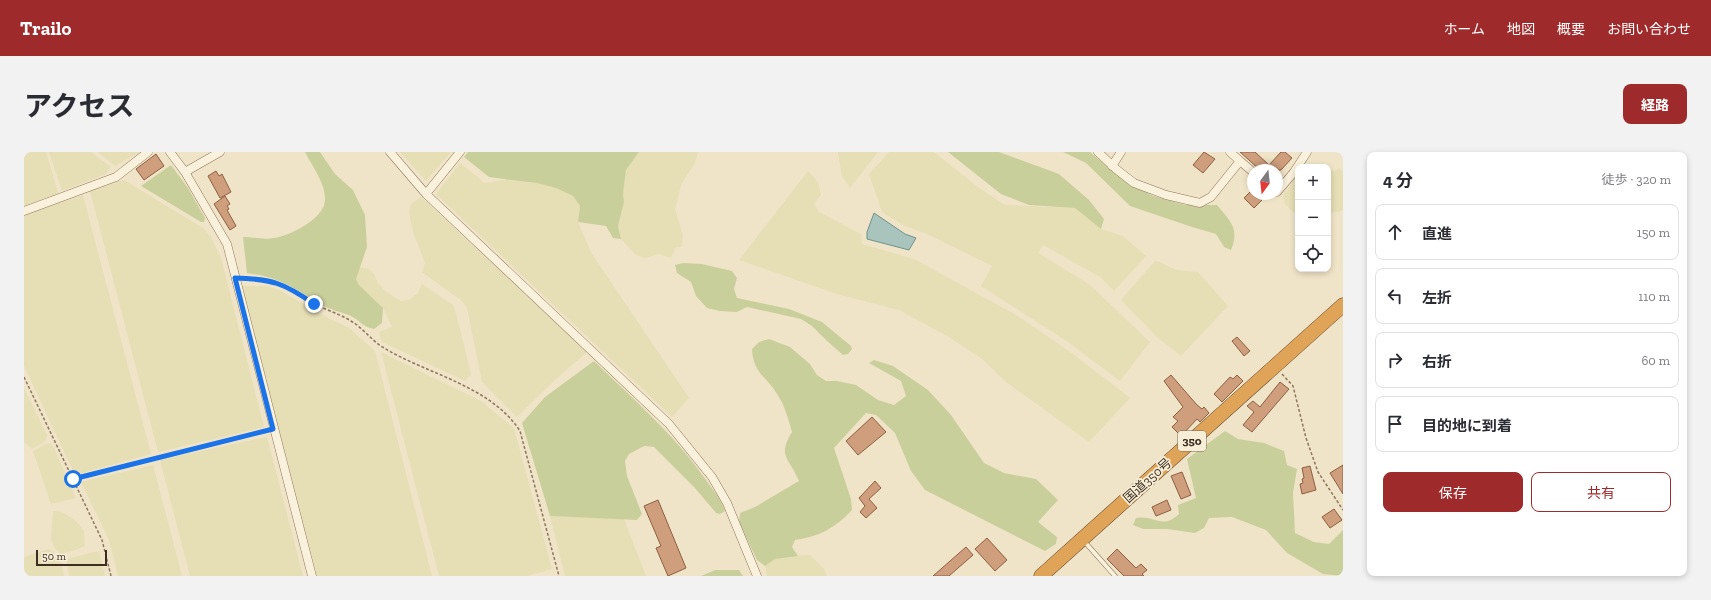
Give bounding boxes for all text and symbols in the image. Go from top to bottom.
text: Trailo [20,17,71,40]
text: ホーム [1443,21,1485,38]
text: 地図 [1507,21,1535,38]
text: 概要 [1557,21,1585,38]
text: お問い合わせ [1607,21,1691,38]
button: 経路 [1623,84,1687,124]
text: アクセス [24,90,135,123]
north arrow [1247,164,1283,200]
map controls [1295,164,1331,272]
button: + [1295,164,1331,200]
text: 4 分 [1383,170,1413,190]
text: 徒歩 · 320 m [1602,172,1671,187]
button: − [1295,200,1331,236]
icon: ahead [1384,221,1406,243]
text: 直進 [1422,225,1452,243]
text: 150 m [1637,225,1670,240]
button: locate [1295,236,1331,272]
icon: left [1384,285,1406,307]
text: 左折 [1422,289,1452,307]
text: 110 m [1638,289,1670,304]
route end [305,295,323,313]
icon: right [1384,349,1406,371]
text: 右折 [1422,353,1452,371]
text: 60 m [1641,353,1670,368]
icon: arrive [1384,413,1406,435]
text: 目的地に到着 [1422,417,1512,435]
road number: 350 [1178,431,1206,451]
street label: 国道350号 [1120,455,1174,506]
route start [64,470,82,488]
button: 保存 [1383,472,1523,512]
button: 共有 [1531,472,1671,512]
scale bar [36,548,107,567]
text: 50 m [42,550,66,563]

